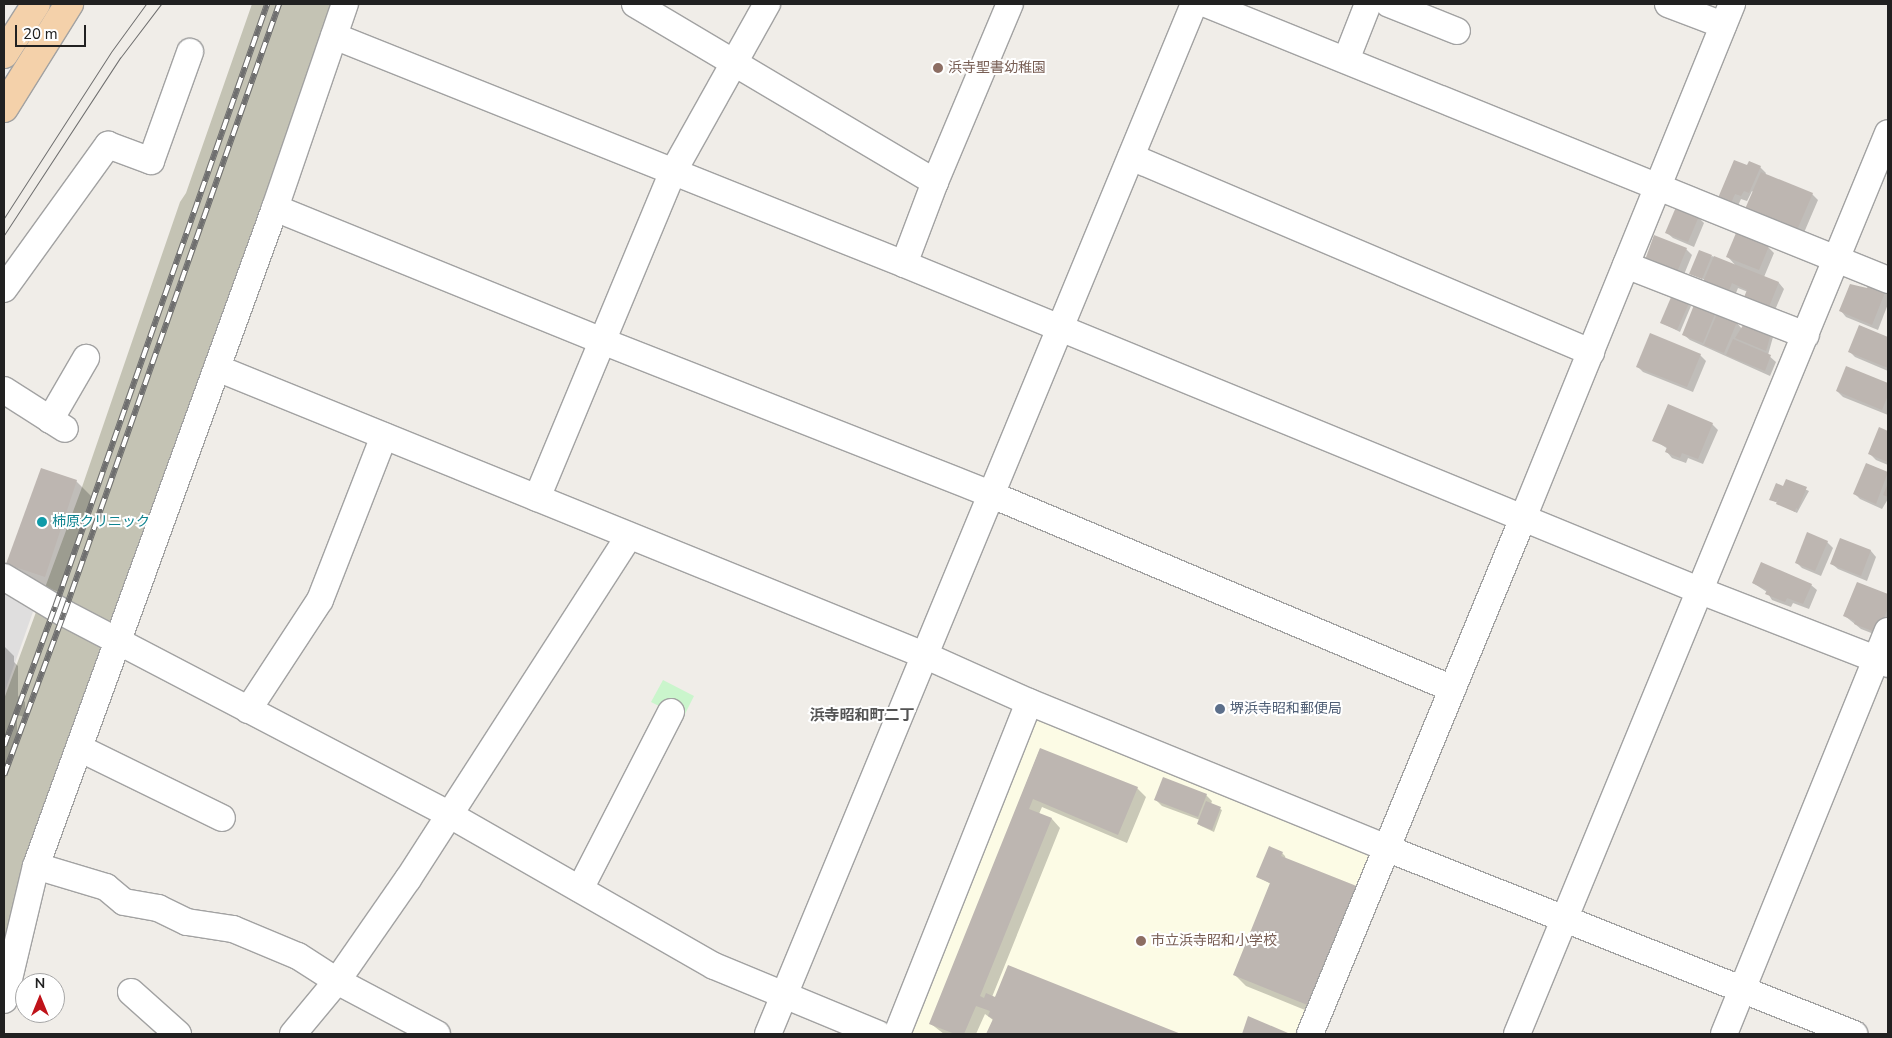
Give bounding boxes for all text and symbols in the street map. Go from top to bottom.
scale bar [18,15,89,47]
text: 20 m [23,24,58,44]
place label: 浜寺聖書幼稚園 [948,60,1046,76]
marker: 浜寺聖書幼稚園 [932,62,944,74]
place label: 柿原クリニック [52,514,150,530]
marker: 柿原クリニック [36,516,48,528]
place label: 堺浜寺昭和郵便局 [1230,701,1342,717]
marker: 堺浜寺昭和郵便局 [1214,703,1226,715]
district label: 浜寺昭和町二丁 [810,707,914,725]
place label: 市立浜寺昭和小学校 [1151,933,1277,949]
marker: 市立浜寺昭和小学校 [1135,935,1147,947]
north arrow [15,973,65,1023]
text: N [35,974,45,993]

